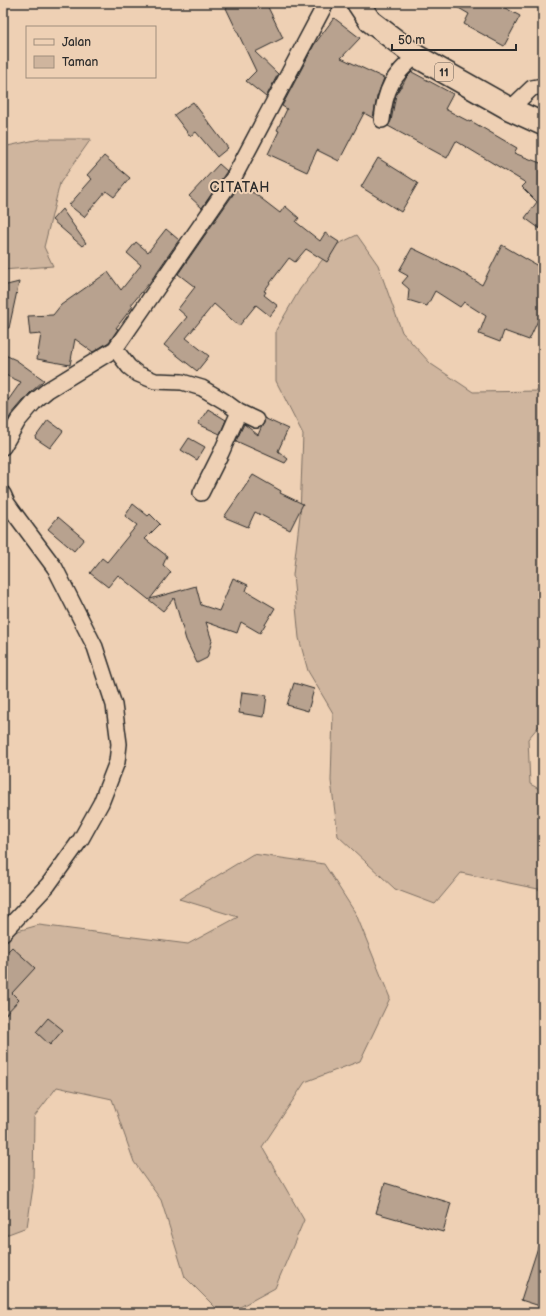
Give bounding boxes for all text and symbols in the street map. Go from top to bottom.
legend [26,26,156,78]
scale bar [392,26,516,52]
text: 50 m [398,33,425,48]
text: Jalan [62,35,91,50]
text: Taman [62,55,98,70]
road number: 11 [435,63,453,81]
district label: CITATAH [209,179,271,196]

